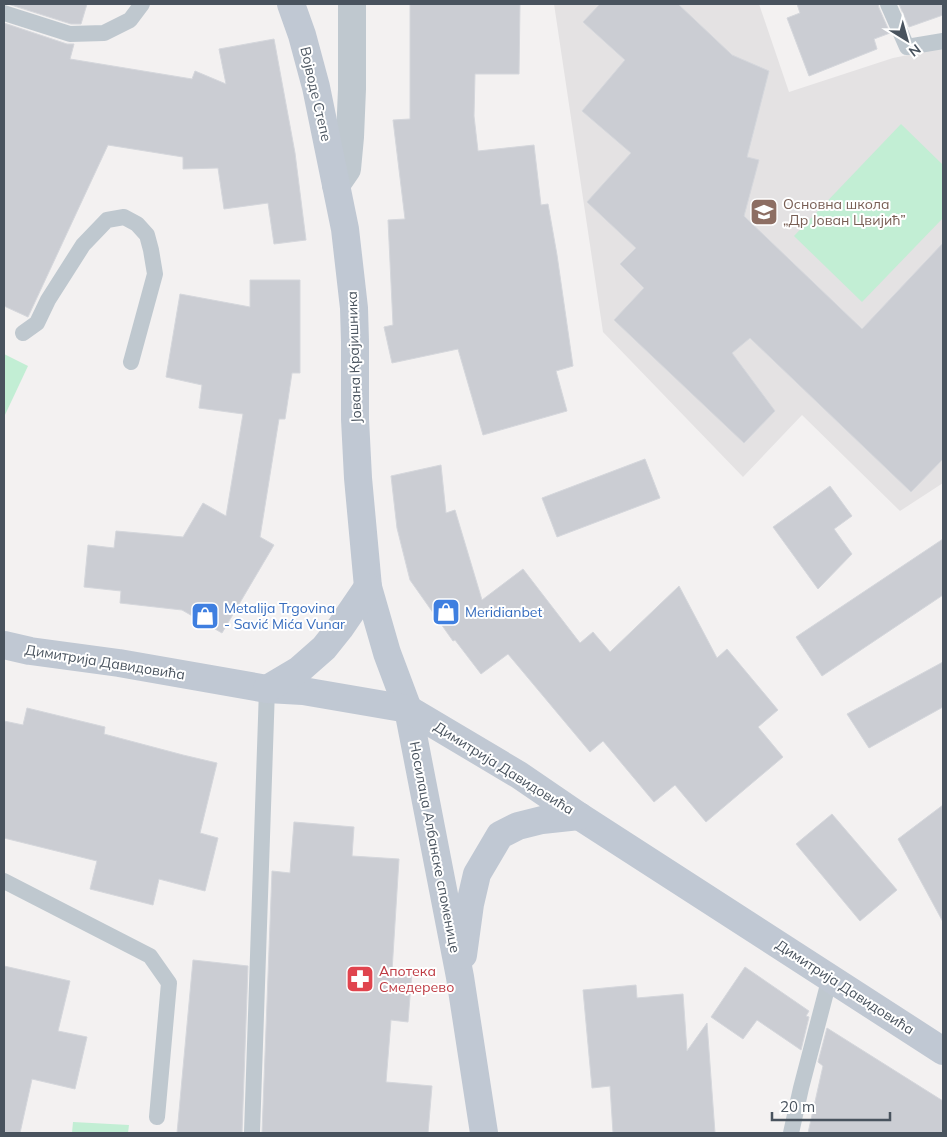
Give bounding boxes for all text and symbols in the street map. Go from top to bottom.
north arrow [882,15,932,65]
text: N [905,40,924,61]
street label: Војводе Степе [296,45,336,143]
place label: Основна школа „Др Јован Цвијић” [783,195,906,229]
school or university icon: Основна школа „Др Јован Цвијић” [749,197,779,227]
street label: Јована Крајишника [343,291,365,423]
shop icon: Meridianbet [431,597,461,627]
place label: Metalija Trgovina - Savić Mića Vunar [224,599,346,633]
shop icon: Metalija Trgovina - Savić Mića Vunar [190,601,220,631]
place label: Meridianbet [465,603,542,621]
street label: Димитрија Давидовића [24,640,186,684]
street label: Димитрија Давидовића [431,717,577,819]
street label: Носилаца Албанске споменице [406,740,464,955]
street label: Димитрија Давидовића [772,935,918,1039]
place label: Апотека Смедерево [379,962,454,996]
pharmacy icon: Апотека Смедерево [345,964,375,994]
scale bar [772,1090,890,1122]
text: 20 m [780,1097,815,1116]

